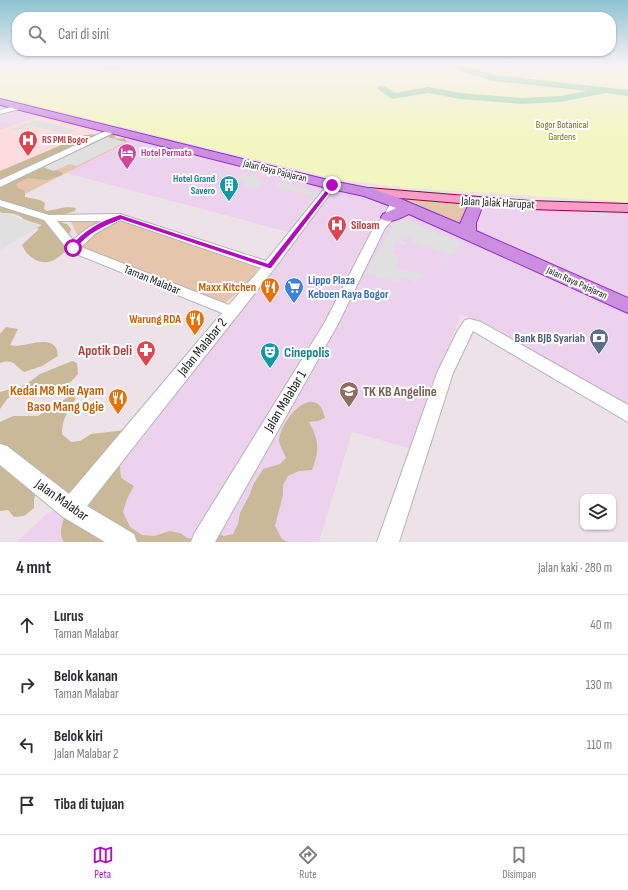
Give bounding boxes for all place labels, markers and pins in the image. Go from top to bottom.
hospital icon: RS PMI Bogor [17,129,39,157]
place label: RS PMI Bogor [42,134,88,146]
hotel icon: Hotel Permata [116,142,138,170]
place label: Hotel Permata [141,147,192,159]
place label: Hotel Grand Savero [173,173,215,197]
building icon: Hotel Grand Savero [218,174,240,202]
hospital icon: Siloam [326,214,348,242]
place label: Siloam [351,218,379,233]
place label: Lippo Plaza Keboen Raya Bogor [308,273,389,302]
restaurant icon: Maxx Kitchen [259,276,281,304]
supermarket icon: Lippo Plaza Keboen Raya Bogor [283,276,305,304]
place label: Maxx Kitchen [198,280,256,295]
restaurant icon: Warung RDA [184,308,206,336]
place label: Warung RDA [129,312,181,327]
bank icon: Bank BJB Syariah [588,327,610,355]
place label: Bank BJB Syariah [515,331,585,346]
pharmacy icon: Apotik Deli [135,339,157,367]
theatre icon: Cinepolis [259,341,281,369]
place label: Apotik Deli [77,342,132,359]
place label: Cinepolis [284,344,330,361]
school or university icon: TK KB Angeline [338,380,360,408]
place label: Kedai M8 Mie Ayam Baso Mang Ogie [10,382,104,415]
place label: TK KB Angeline [363,383,437,400]
restaurant icon: Kedai M8 Mie Ayam Baso Mang Ogie [107,387,129,415]

